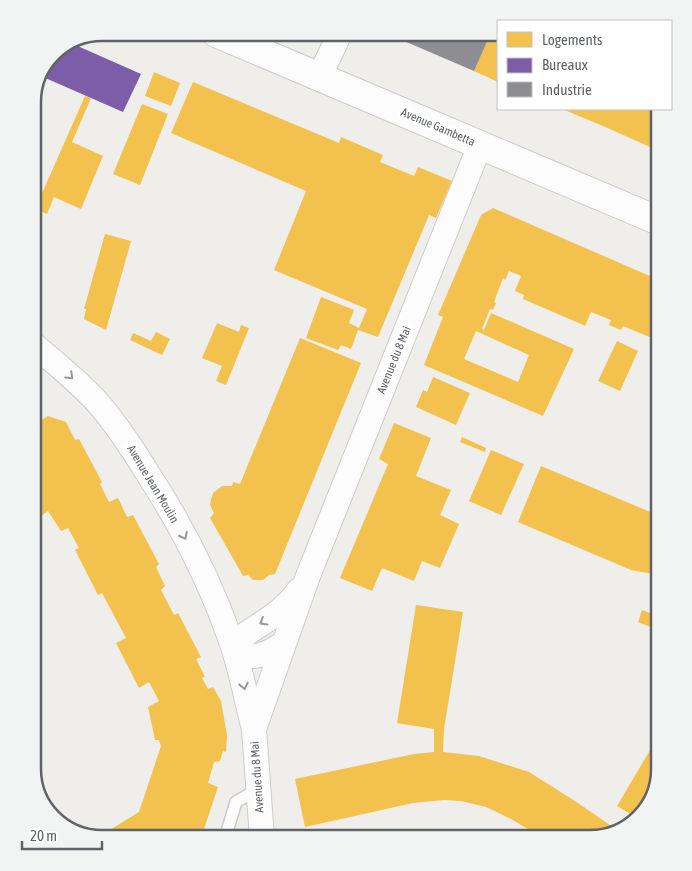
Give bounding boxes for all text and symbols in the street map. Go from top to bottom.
legend [497,20,672,110]
text: Logements [542,31,602,48]
text: Bureaux [542,56,588,73]
text: Industrie [542,81,592,98]
street label: Avenue Gambetta [399,105,477,149]
street label: Avenue du 8 Mai [374,324,414,396]
one-way arrow [64,370,73,379]
street label: Avenue Jean Moulin [124,442,182,526]
one-way arrow [178,530,188,539]
one-way arrow [259,616,268,626]
one-way arrow [238,682,249,691]
street label: Avenue du 8 Mai [248,741,266,813]
scale bar [22,818,102,850]
text: 20 m [30,827,57,844]

